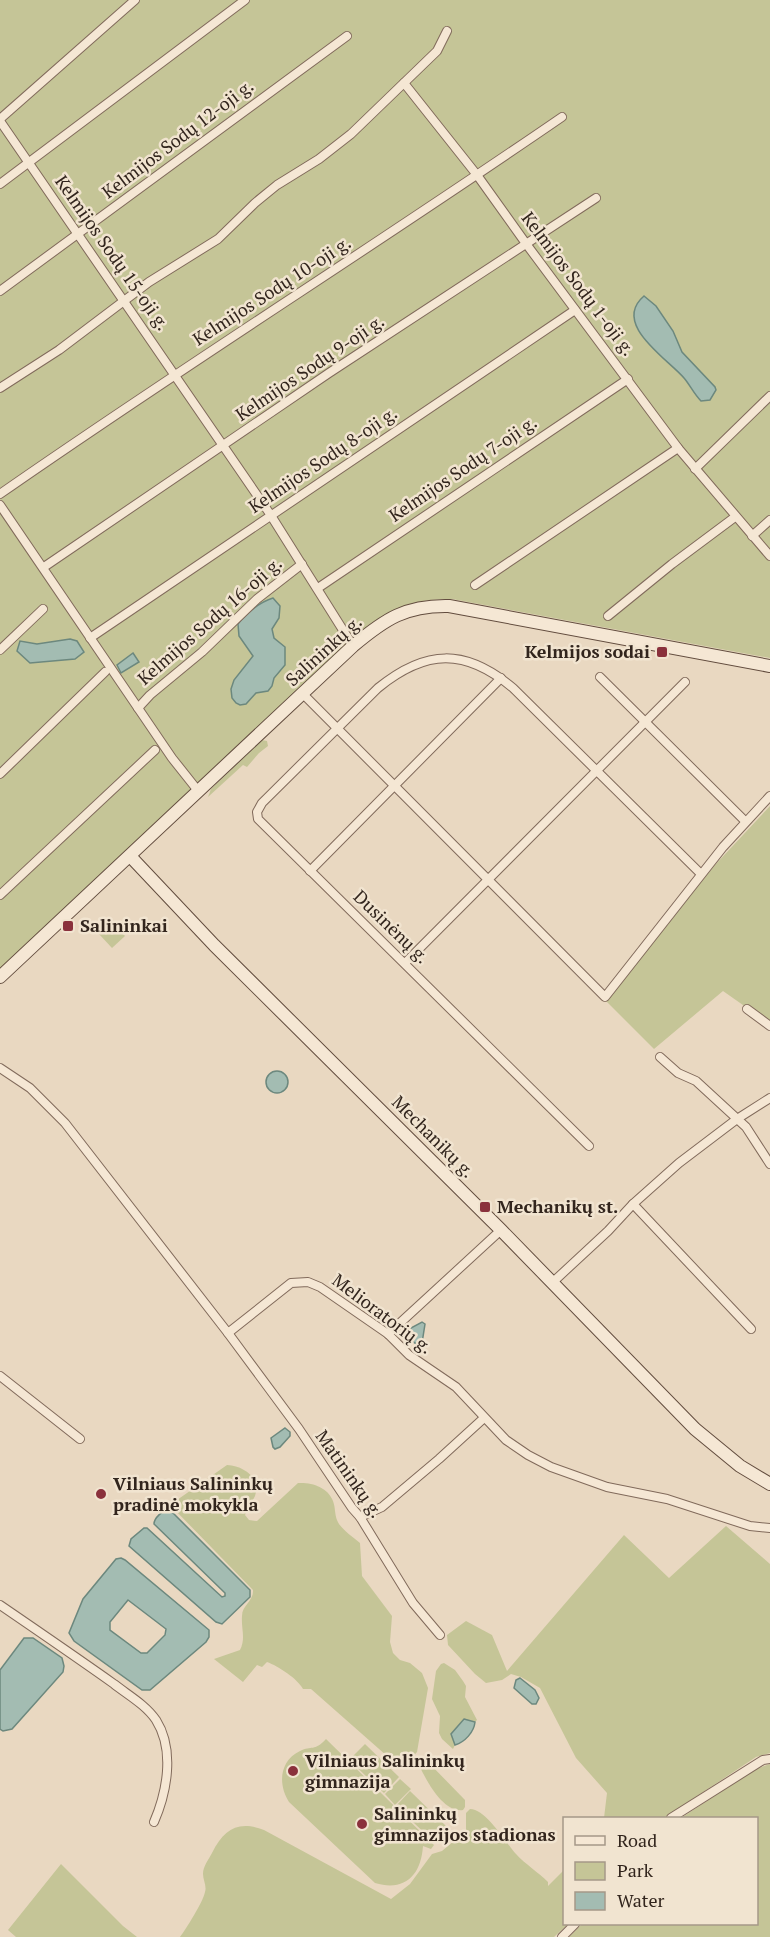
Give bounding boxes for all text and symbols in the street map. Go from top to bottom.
street label: Kelmijos Sodų 12-oji g. [97,73,258,203]
street label: Kelmijos Sodų 15-oji g. [50,170,175,335]
street label: Kelmijos Sodų 1-oji g. [517,207,641,360]
street label: Kelmijos Sodų 10-oji g. [188,230,355,350]
street label: Kelmijos Sodų 9-oji g. [230,308,388,426]
street label: Kelmijos Sodų 8-oji g. [243,400,401,518]
street label: Kelmijos Sodų 7-oji g. [384,410,541,527]
street label: Kelmijos Sodų 16-oji g. [132,551,287,690]
street label: Salininkų g. [280,610,367,691]
place label: Kelmijos sodai [525,639,650,663]
marker: Kelmijos sodai [655,645,669,659]
street label: Dusinėnų g. [349,884,435,968]
place label: Salininkai [80,913,168,937]
marker: Salininkai [61,919,75,933]
street label: Mechanikų g. [387,1090,480,1183]
place label: Mechanikų st. [497,1194,618,1218]
marker: Mechanikų st. [478,1200,492,1214]
street label: Melioratorių g. [328,1268,438,1359]
street label: Matininkų g. [311,1425,389,1522]
place label: Vilniaus Salininkų pradinė mokykla [113,1471,273,1516]
marker: Vilniaus Salininkų pradinė mokykla [94,1487,108,1501]
place label: Vilniaus Salininkų gimnazija [305,1748,465,1793]
marker: Vilniaus Salininkų gimnazija [286,1764,300,1778]
place label: Salininkų gimnazijos stadionas [374,1801,556,1846]
marker: Salininkų gimnazijos stadionas [355,1817,369,1831]
legend [563,1817,758,1925]
text: Road [617,1828,657,1852]
text: Park [617,1858,654,1882]
text: Water [617,1888,664,1912]

